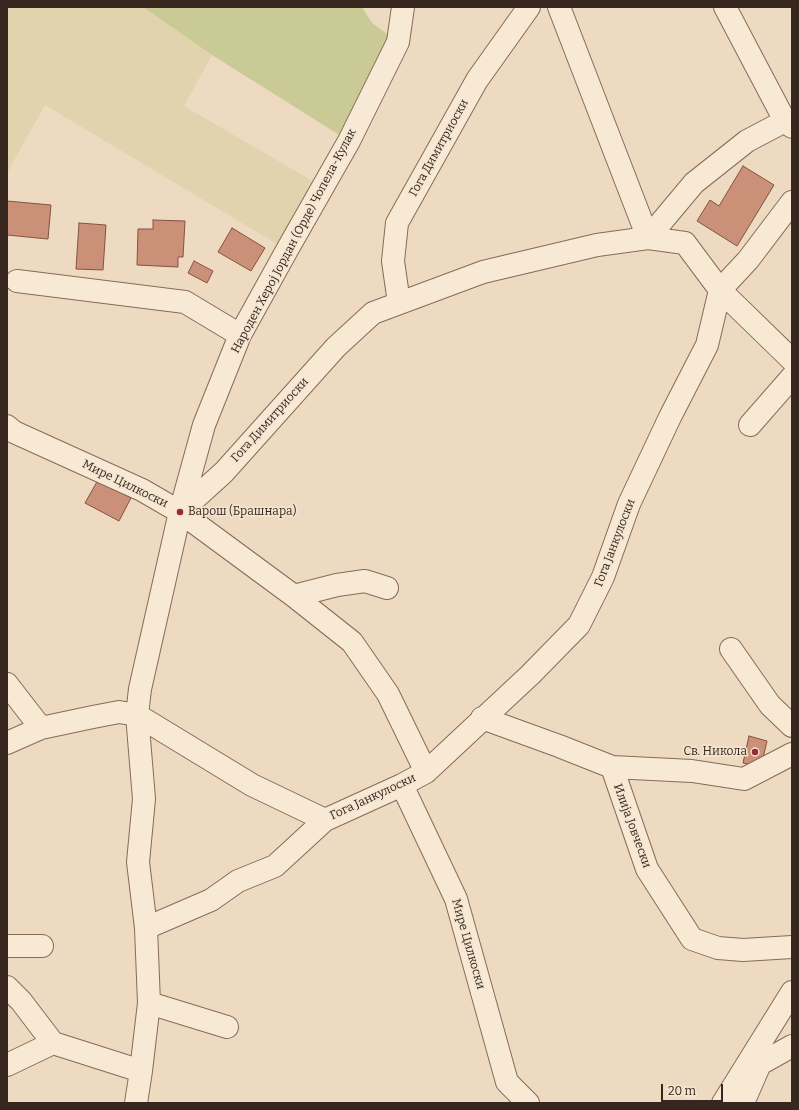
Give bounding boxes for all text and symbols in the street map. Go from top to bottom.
street label: Гога Димитриоски [406,97,472,199]
street label: Народен Херој Јордан (Орде) Чопела-Кулак [228,126,360,356]
street label: Гога Димитриоски [228,375,312,465]
street label: Мире Цилкоски [80,457,170,511]
street label: Гога Јанкулоски [592,497,638,589]
place label: Варош (Брашнара) [188,505,296,519]
marker: Варош (Брашнара) [175,507,185,517]
place label: Св. Никола [684,745,747,759]
marker: Св. Никола [750,747,760,757]
street label: Гога Јанкулоски [328,771,418,823]
street label: Илија Јовчески [610,782,654,870]
street label: Мире Цилкоски [448,897,488,991]
scale bar [663,1076,725,1102]
text: 20 m [668,1084,696,1098]

